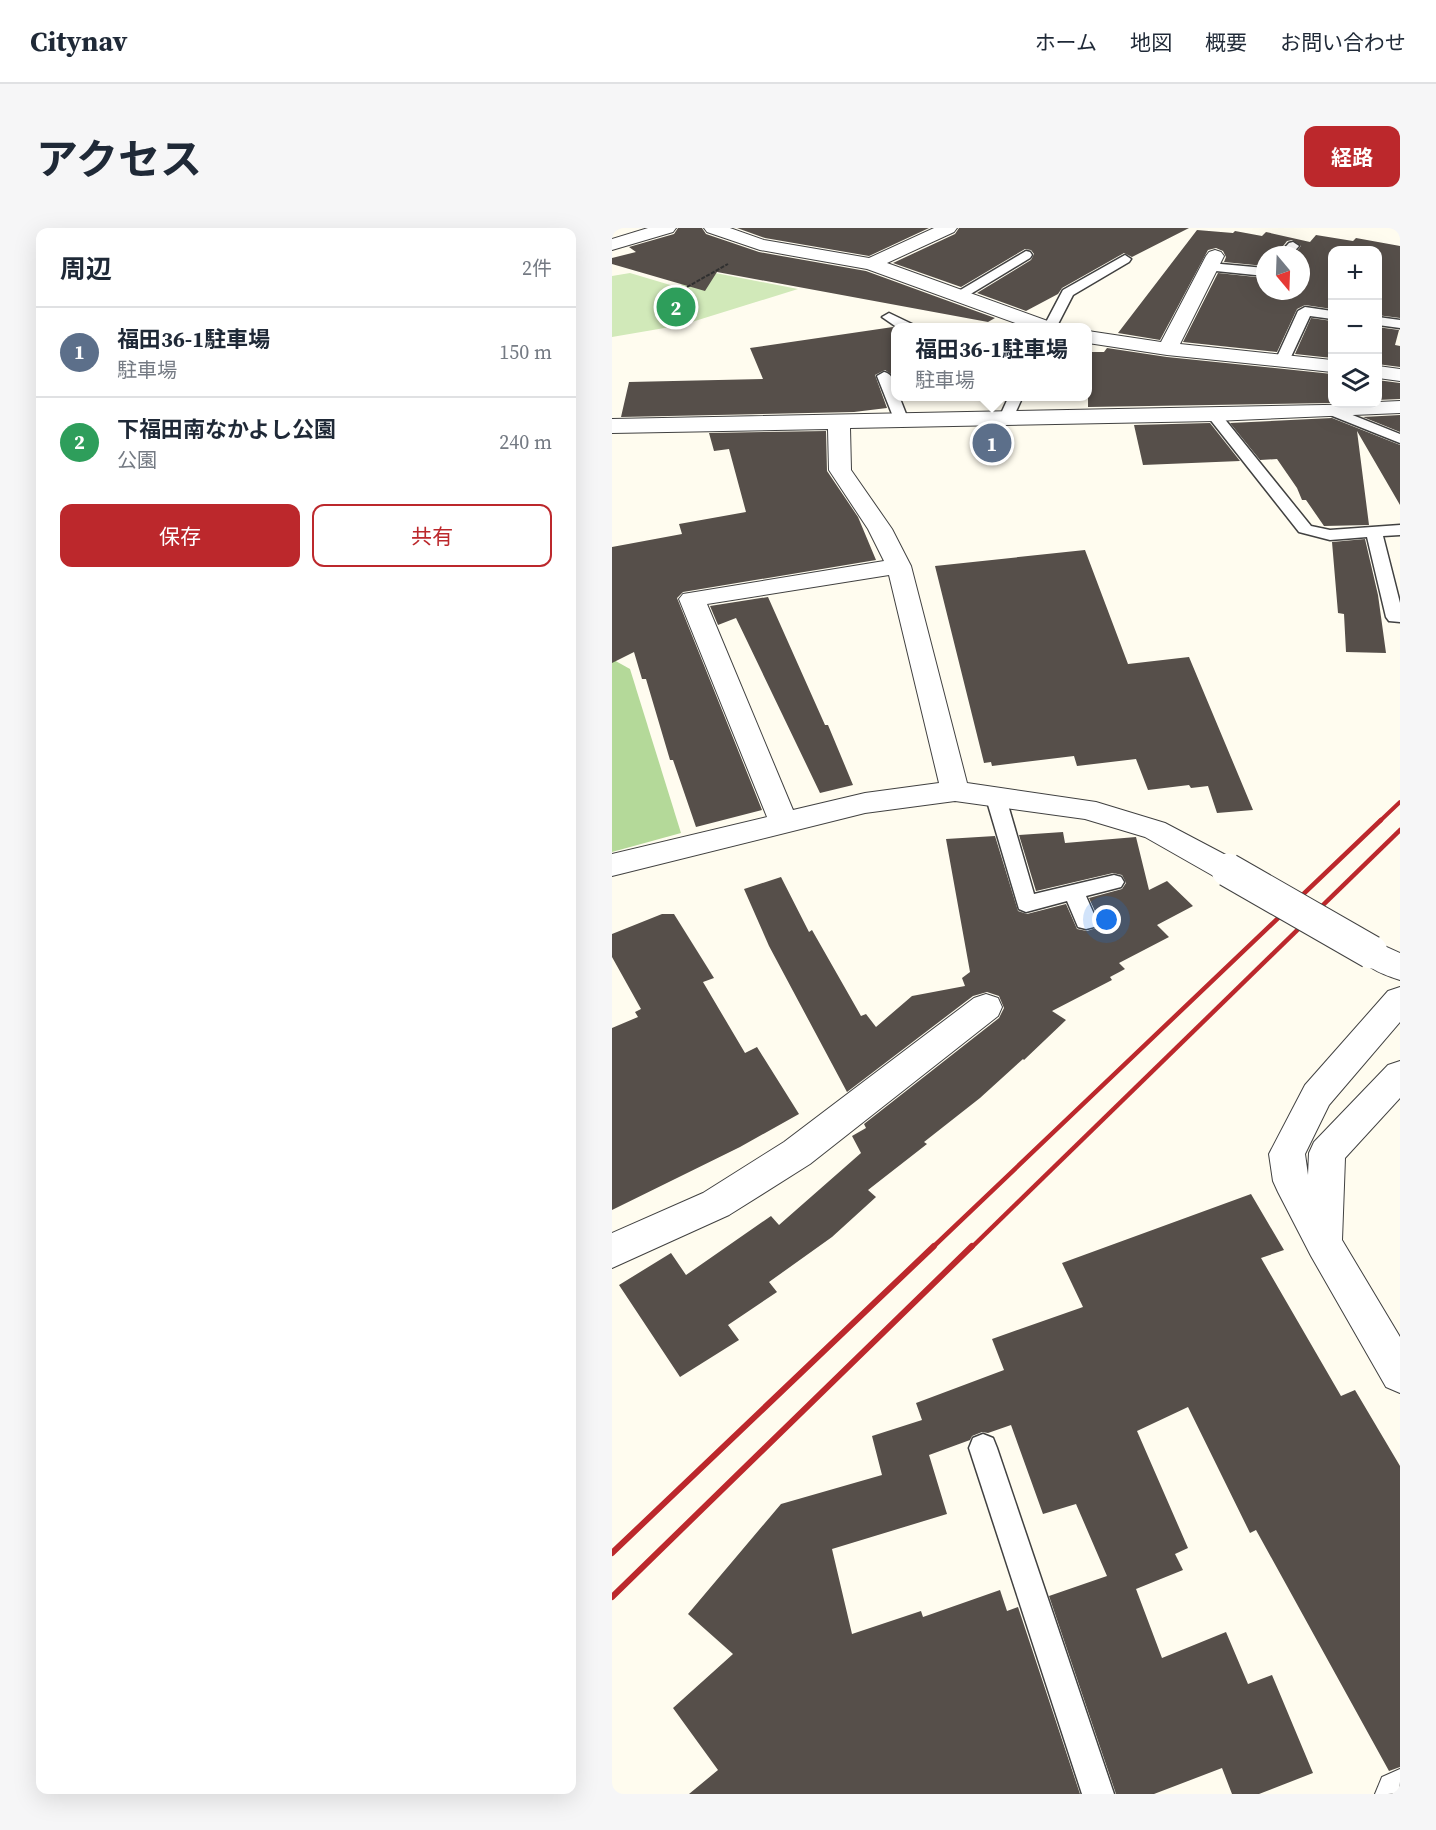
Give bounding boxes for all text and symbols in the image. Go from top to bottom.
text: Citynav [30,22,127,60]
text: ホーム [1035,28,1097,57]
text: 地図 [1130,28,1172,57]
text: 概要 [1205,28,1247,57]
text: お問い合わせ [1280,28,1406,57]
button: 経路 [1304,126,1400,187]
text: アクセス [36,130,202,188]
north arrow [1256,246,1310,300]
map controls [1328,246,1382,408]
button: + [1328,246,1382,300]
text: 周辺 [60,251,112,287]
text: 2件 [522,254,552,282]
pin: 2 [656,284,696,329]
button: − [1328,300,1382,354]
popup [891,323,1092,401]
text: 福田36-1駐車場 [117,324,270,354]
text: 福田36-1駐車場 [915,334,1068,364]
text: 1 [74,338,85,366]
text: 150 m [499,338,552,366]
button: layers [1328,354,1382,408]
text: 駐車場 [117,356,177,384]
text: 駐車場 [915,366,975,394]
text: 下福田南なかよし公園 [117,414,336,444]
pin: 1 [972,420,1012,466]
text: 2 [74,428,85,456]
text: 240 m [499,428,552,456]
text: 公園 [117,446,157,474]
button: 保存 [60,504,300,567]
button: 共有 [312,504,552,567]
your location [1092,905,1121,934]

